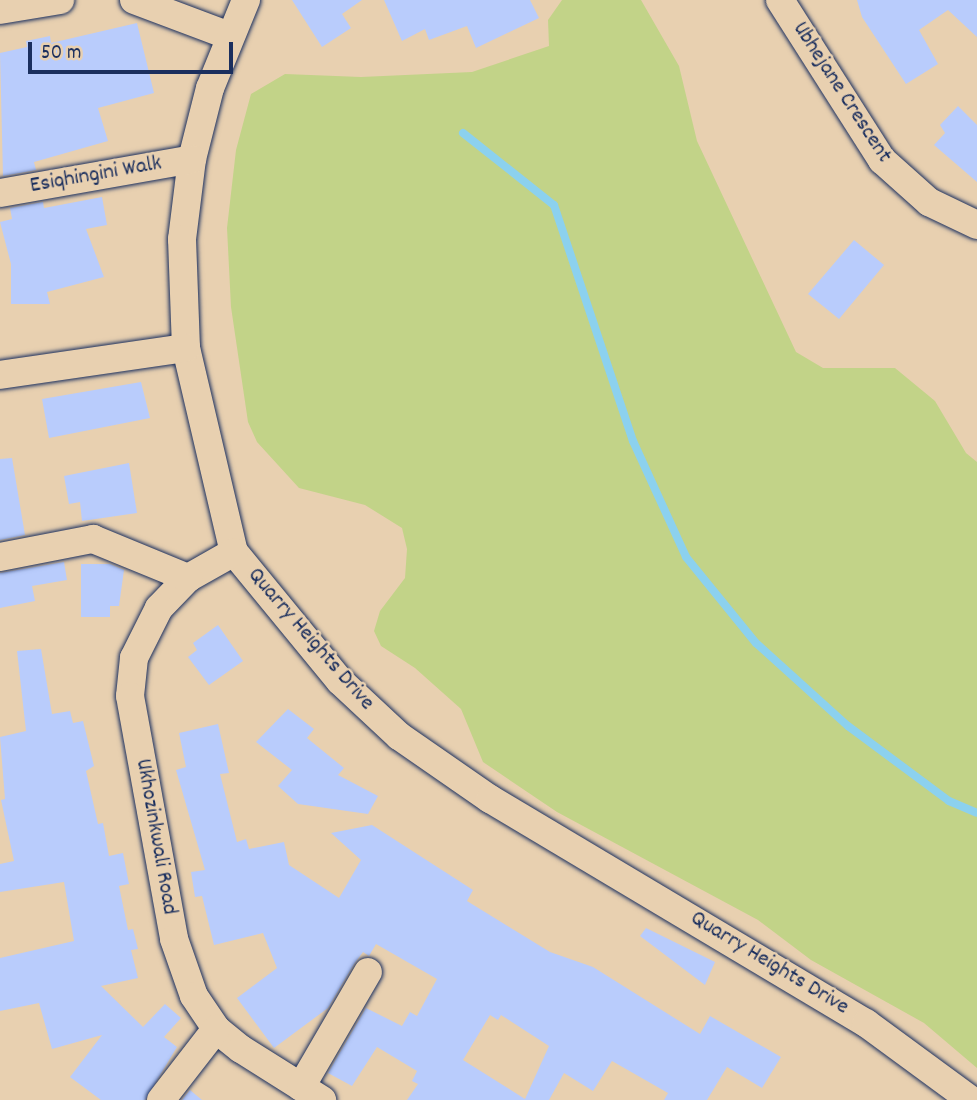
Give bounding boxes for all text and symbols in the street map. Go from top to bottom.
street label: Ubhejane Crescent [785,17,897,169]
scale bar [32,28,236,72]
text: 50 m [41,39,81,69]
street label: Esiqhingini Walk [28,151,164,201]
street label: Quarry Heights Drive [240,563,380,717]
street label: Ukhozinkwali Road [128,757,182,917]
street label: Quarry Heights Drive [685,906,853,1022]

